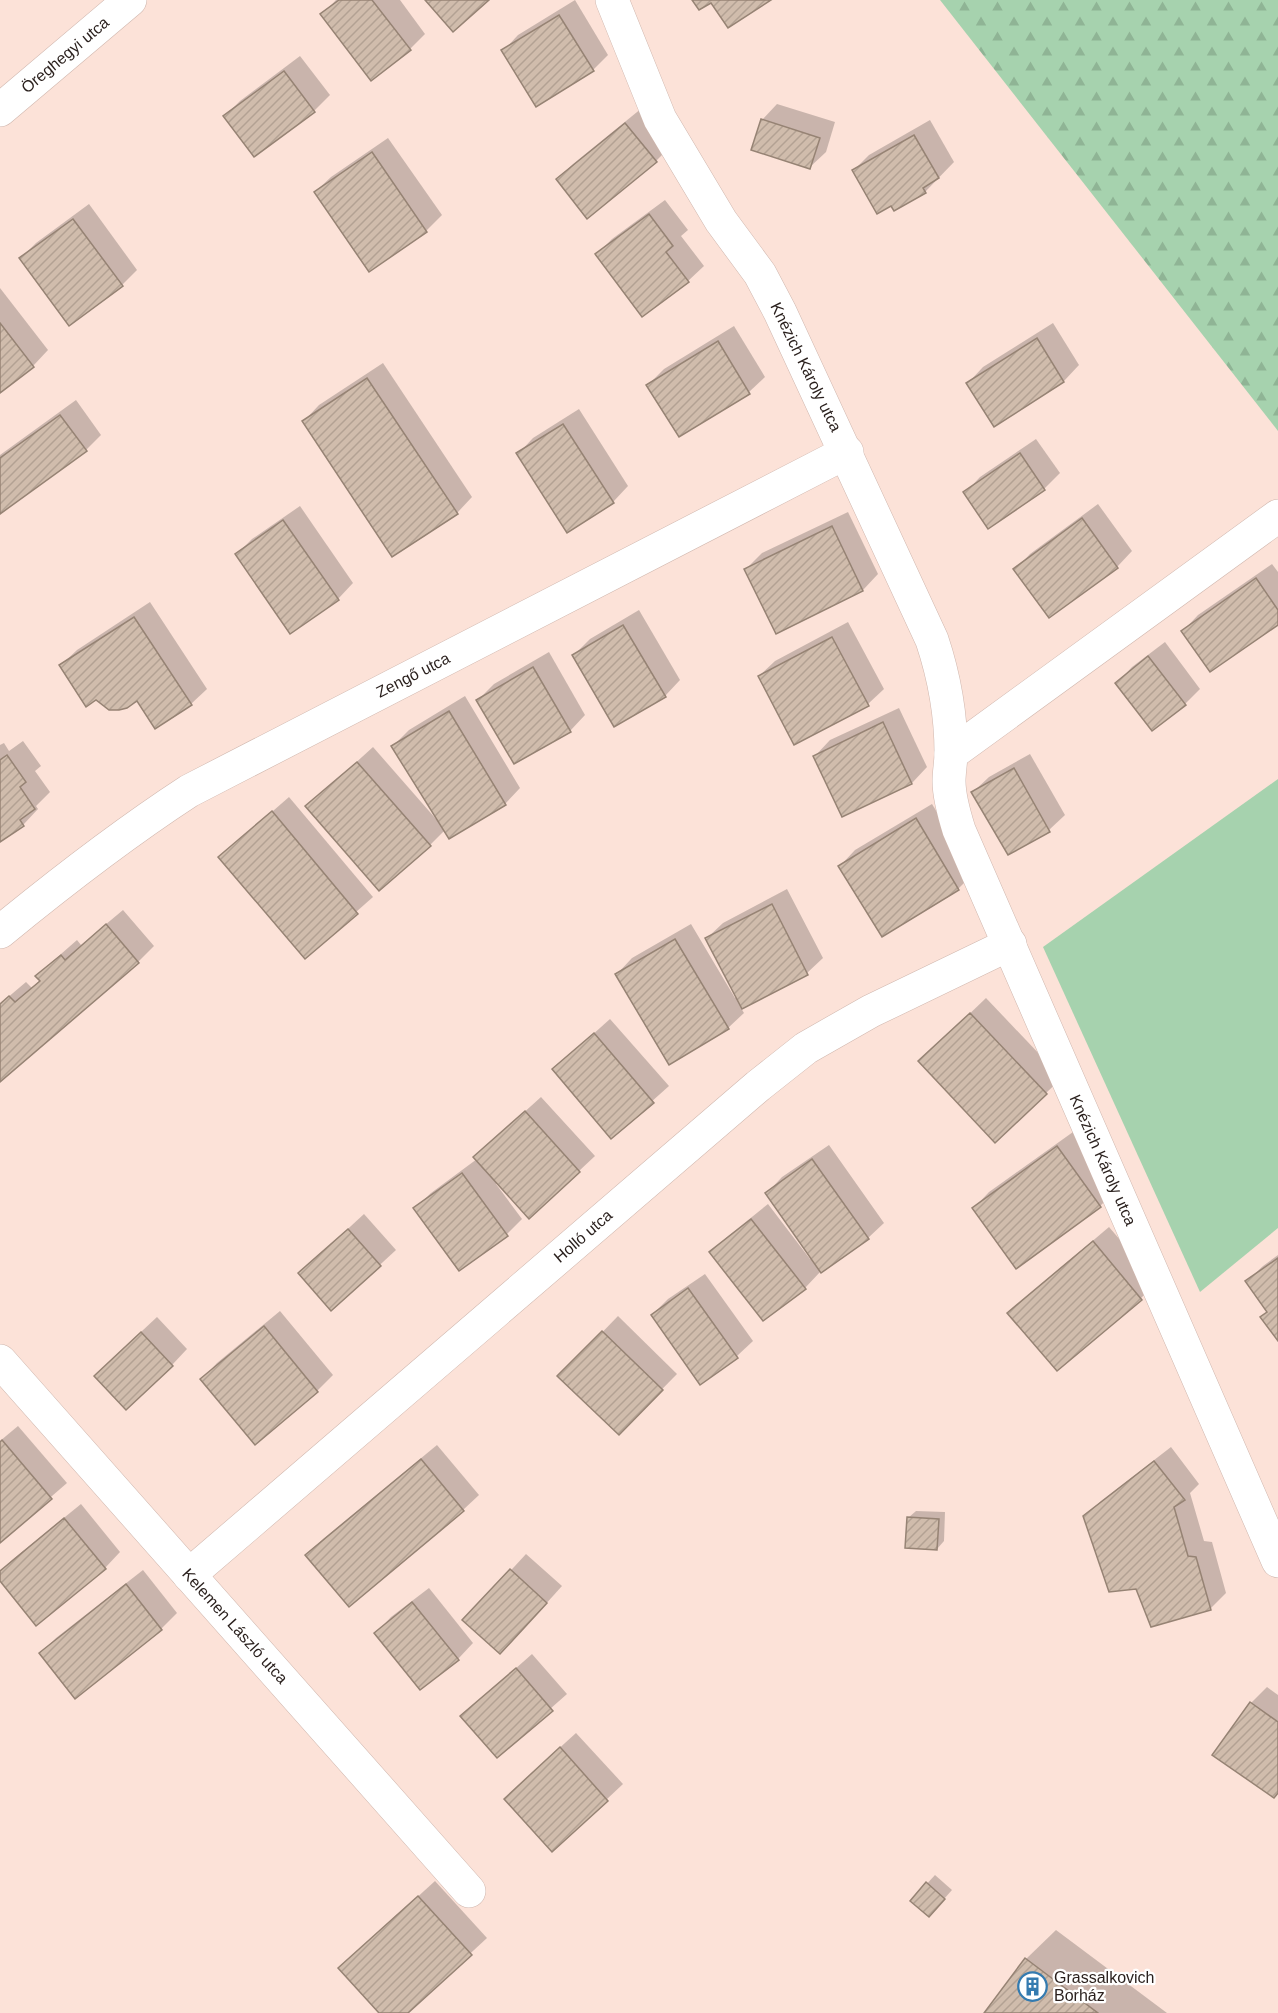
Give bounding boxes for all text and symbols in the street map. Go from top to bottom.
street label: Öreghegyi utca [18,14,112,96]
street label: Knézich Károly utca [767,300,845,434]
street label: Zengő utca [373,649,453,701]
street label: Knézich Károly utca [1066,1092,1140,1228]
street label: Holló utca [551,1206,615,1266]
street label: Kelemen László utca [179,1565,291,1687]
place label: Grassalkovich Borház [1054,1969,1154,2004]
building icon: Grassalkovich Borház [1017,1970,1049,2002]

